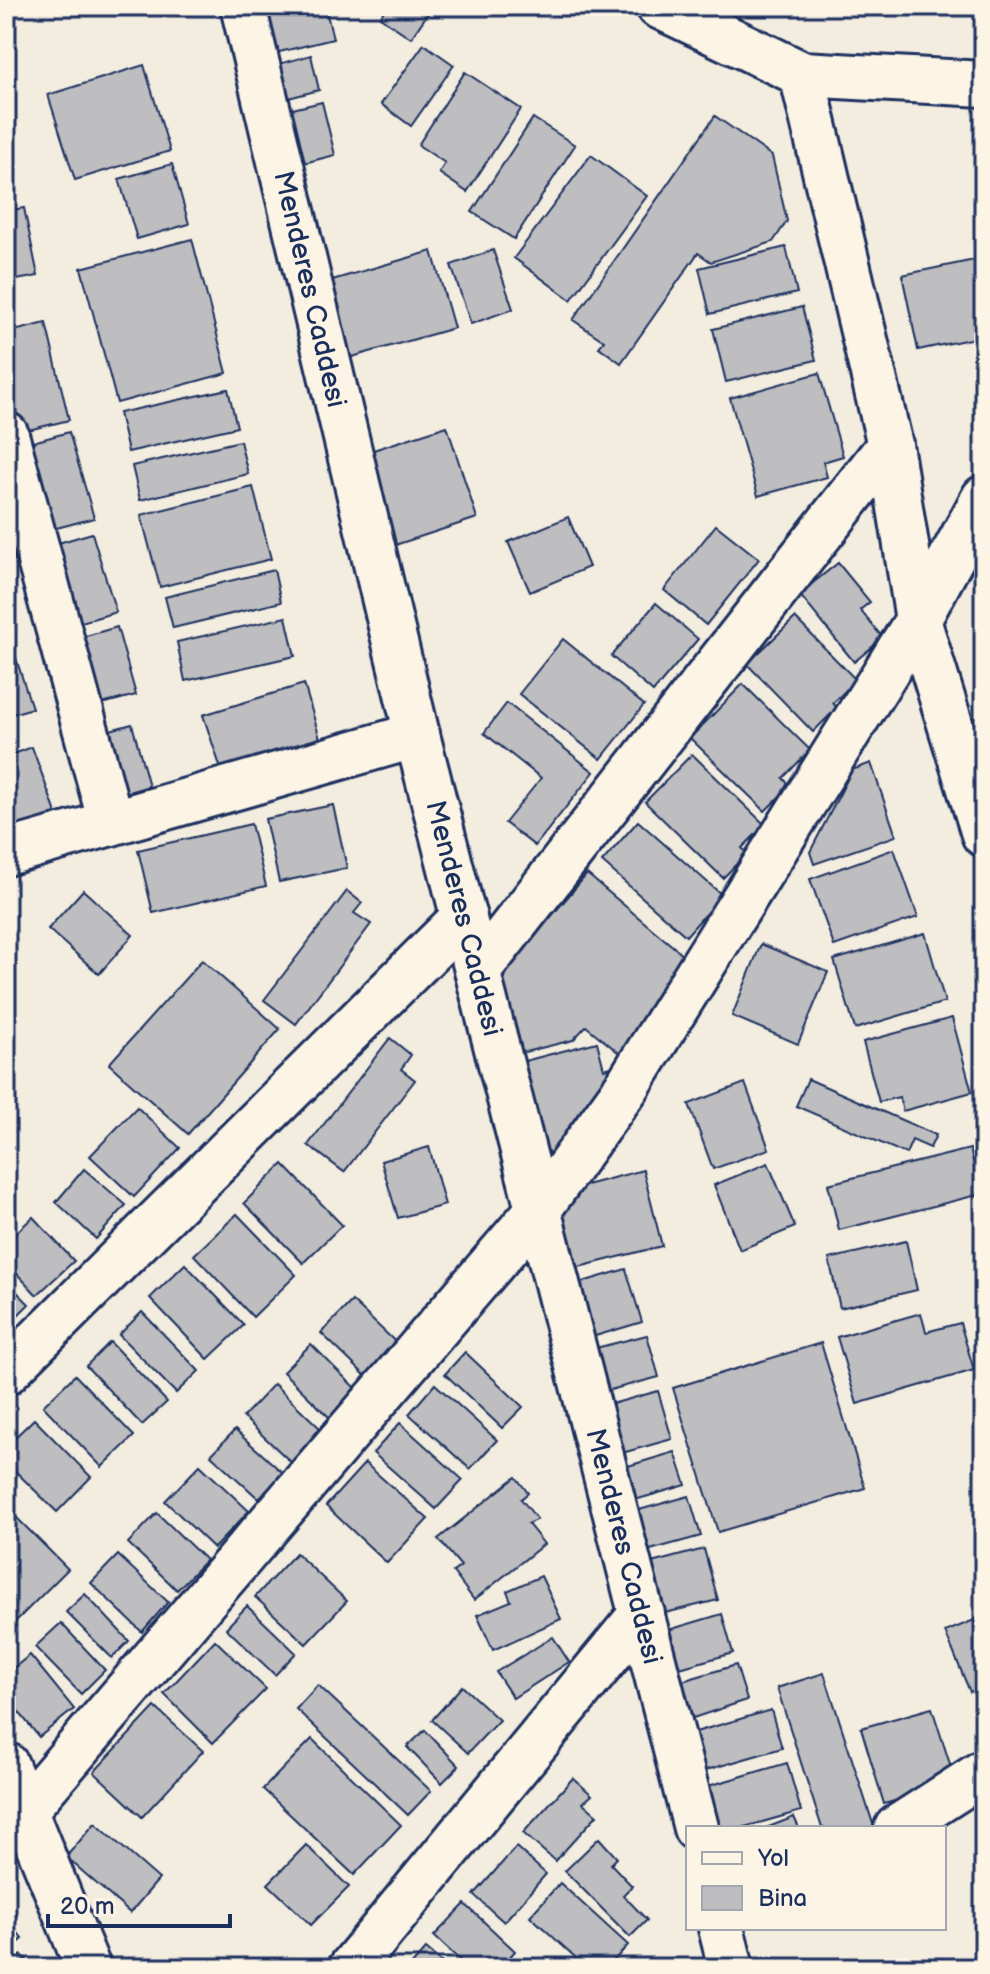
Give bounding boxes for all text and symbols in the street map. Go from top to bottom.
street label: Menderes Caddesi [266,168,353,411]
street label: Menderes Caddesi [418,797,509,1040]
street label: Menderes Caddesi [578,1425,669,1668]
legend [686,1826,946,1930]
text: Yol [757,1844,789,1873]
scale bar [48,1878,230,1928]
text: Bina [758,1884,807,1913]
text: 20 m [60,1892,115,1921]

